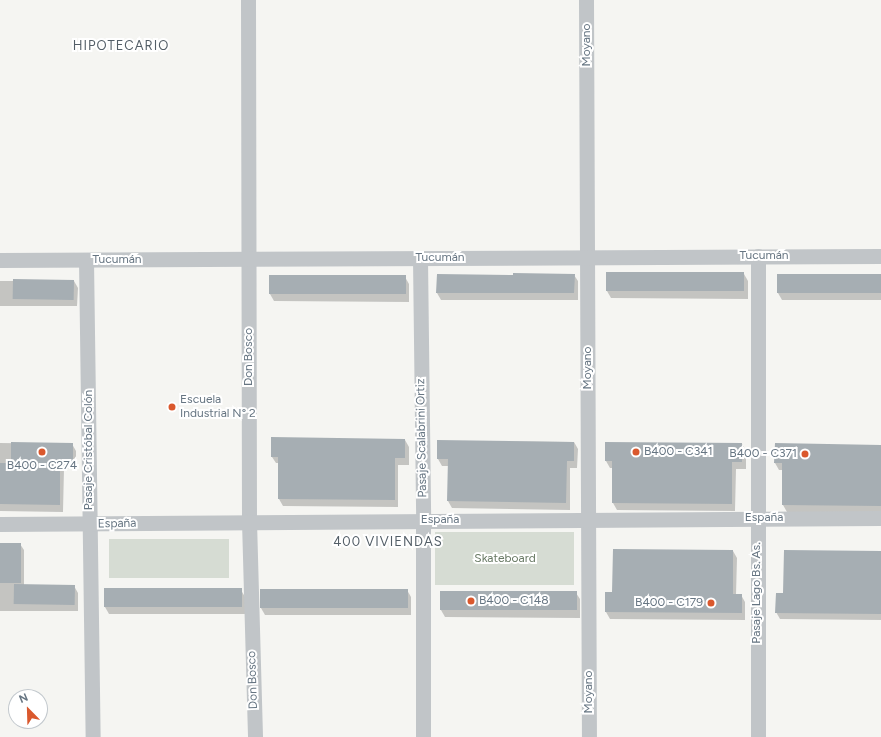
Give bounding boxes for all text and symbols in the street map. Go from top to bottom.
street label: Moyano [580,24,594,66]
district label: HIPOTECARIO [73,38,169,54]
street label: Tucumán [740,249,788,263]
street label: Tucumán [416,251,464,265]
street label: Tucumán [93,253,141,267]
street label: Don Bosco [242,328,256,386]
street label: Moyano [581,347,595,389]
street label: Pasaje Scalabrini Ortiz [414,378,430,498]
street label: Pasaje Cristóbal Colón [82,390,96,510]
place label: Escuela Industrial N° 2 [180,393,256,421]
marker: Escuela Industrial N° 2 [167,402,177,412]
place label: B400 - C341 [644,445,713,459]
marker: B400 - C274 [37,447,47,457]
marker: B400 - C341 [631,447,641,457]
place label: B400 - C371 [729,447,797,461]
marker: B400 - C371 [800,449,810,459]
place label: B400 - C274 [7,459,77,473]
street label: España [745,511,783,525]
street label: España [421,513,459,527]
street label: España [98,516,136,532]
district label: 400 VIVIENDAS [333,534,443,550]
street label: Pasaje Lago Bs. As. [750,542,764,644]
park label: Skateboard [474,552,536,566]
place label: B400 - C148 [479,594,549,608]
marker: B400 - C148 [466,596,476,606]
place label: B400 - C179 [635,596,703,610]
marker: B400 - C179 [706,598,716,608]
street label: Don Bosco [245,651,261,709]
street label: Moyano [582,671,596,713]
north arrow [8,689,48,729]
text: N [17,691,30,706]

